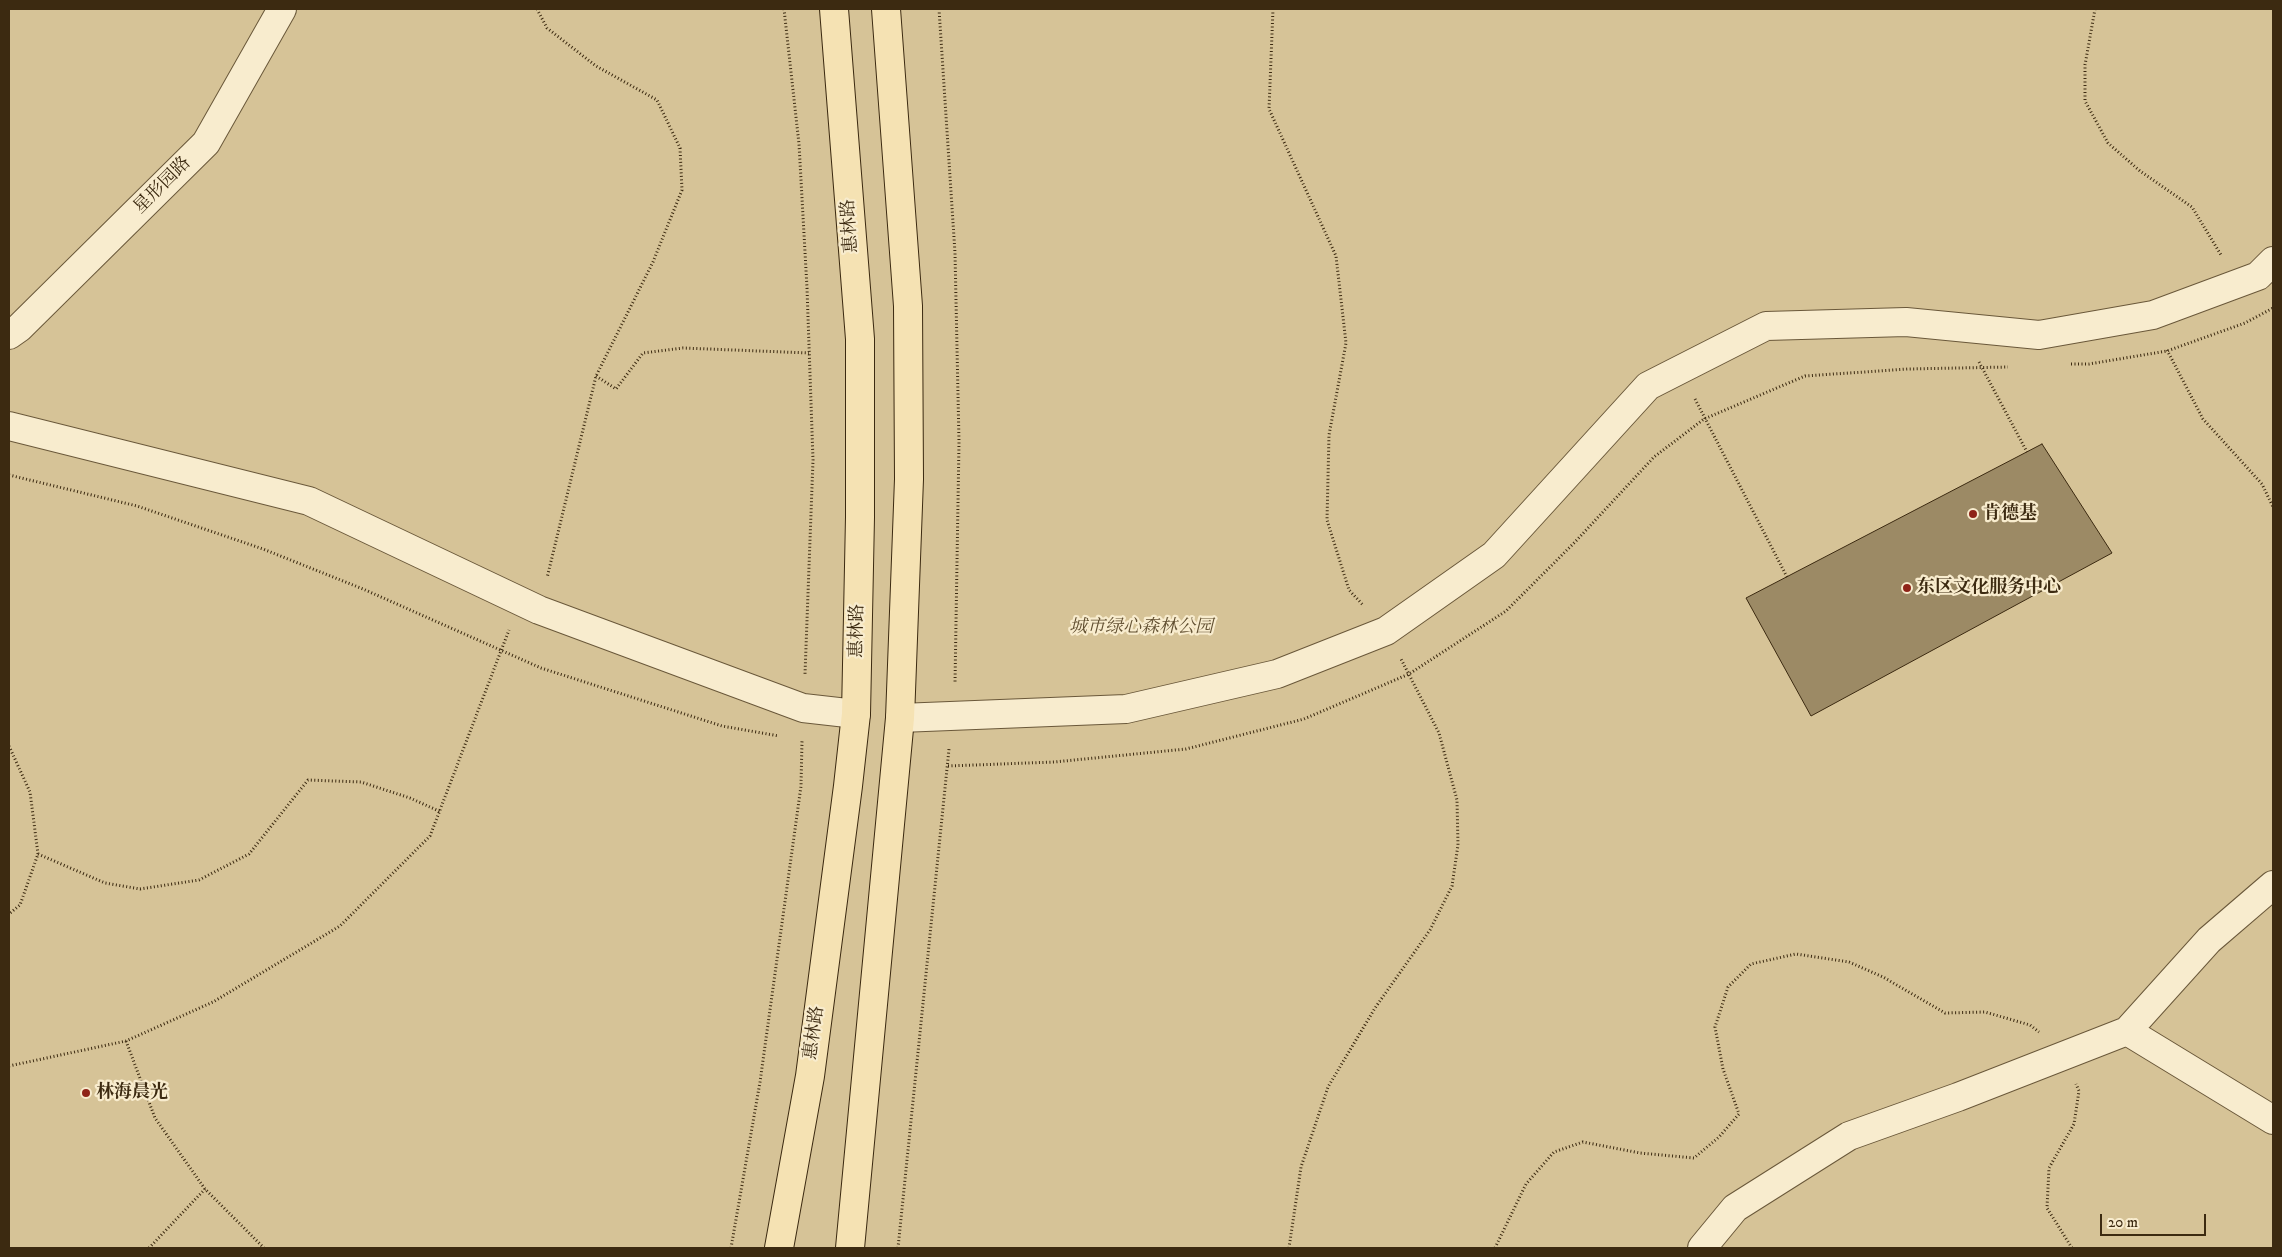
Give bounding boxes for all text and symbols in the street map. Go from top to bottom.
street label: 星形园路 [130,153,196,219]
street label: 惠林路 [838,198,864,254]
place label: 肯德基 [1983,503,2037,525]
marker: 肯德基 [1967,508,1979,520]
place label: 东区文化服务中心 [1917,577,2061,599]
marker: 东区文化服务中心 [1901,582,1913,594]
street label: 惠林路 [847,604,869,658]
park label: 城市绿心森林公园 [1069,617,1213,639]
street label: 惠林路 [801,1005,829,1061]
place label: 林海晨光 [96,1082,168,1104]
marker: 林海晨光 [80,1087,92,1099]
scale bar [2102,1204,2208,1236]
text: 20 m [2108,1213,2138,1232]

